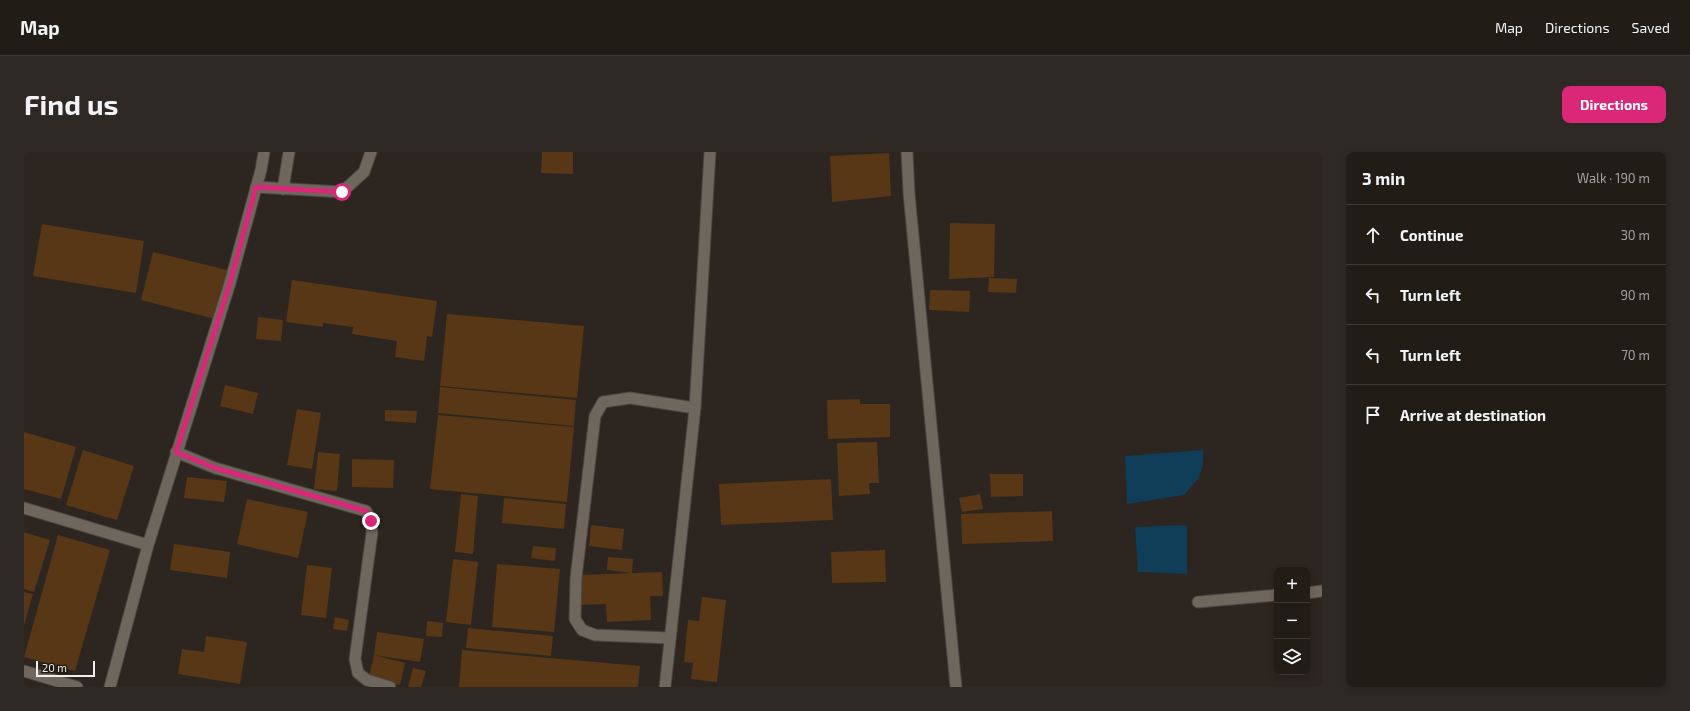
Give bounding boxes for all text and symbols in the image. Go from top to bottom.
text: Map [20,16,60,39]
text: Map [1495,19,1523,36]
text: Directions [1545,19,1610,36]
text: Saved [1632,19,1670,36]
button: Directions [1562,86,1666,123]
text: Find us [24,87,118,121]
text: 3 min [1362,168,1405,188]
text: Walk · 190 m [1577,170,1650,186]
route start [333,183,351,201]
icon: ahead [1362,224,1384,246]
text: Continue [1400,226,1463,244]
text: 30 m [1621,227,1650,243]
icon: left [1362,284,1384,306]
text: Turn left [1400,286,1461,304]
text: 90 m [1620,287,1650,303]
icon: left [1362,344,1384,366]
text: Turn left [1400,346,1461,364]
text: 70 m [1621,347,1650,363]
icon: arrive [1362,404,1384,426]
text: Arrive at destination [1400,406,1546,424]
route end [362,512,380,530]
map controls [1274,567,1310,675]
button: + [1274,567,1310,603]
button: − [1274,603,1310,639]
button: layers [1274,639,1310,675]
scale bar [36,659,95,678]
text: 20 m [42,661,67,674]

